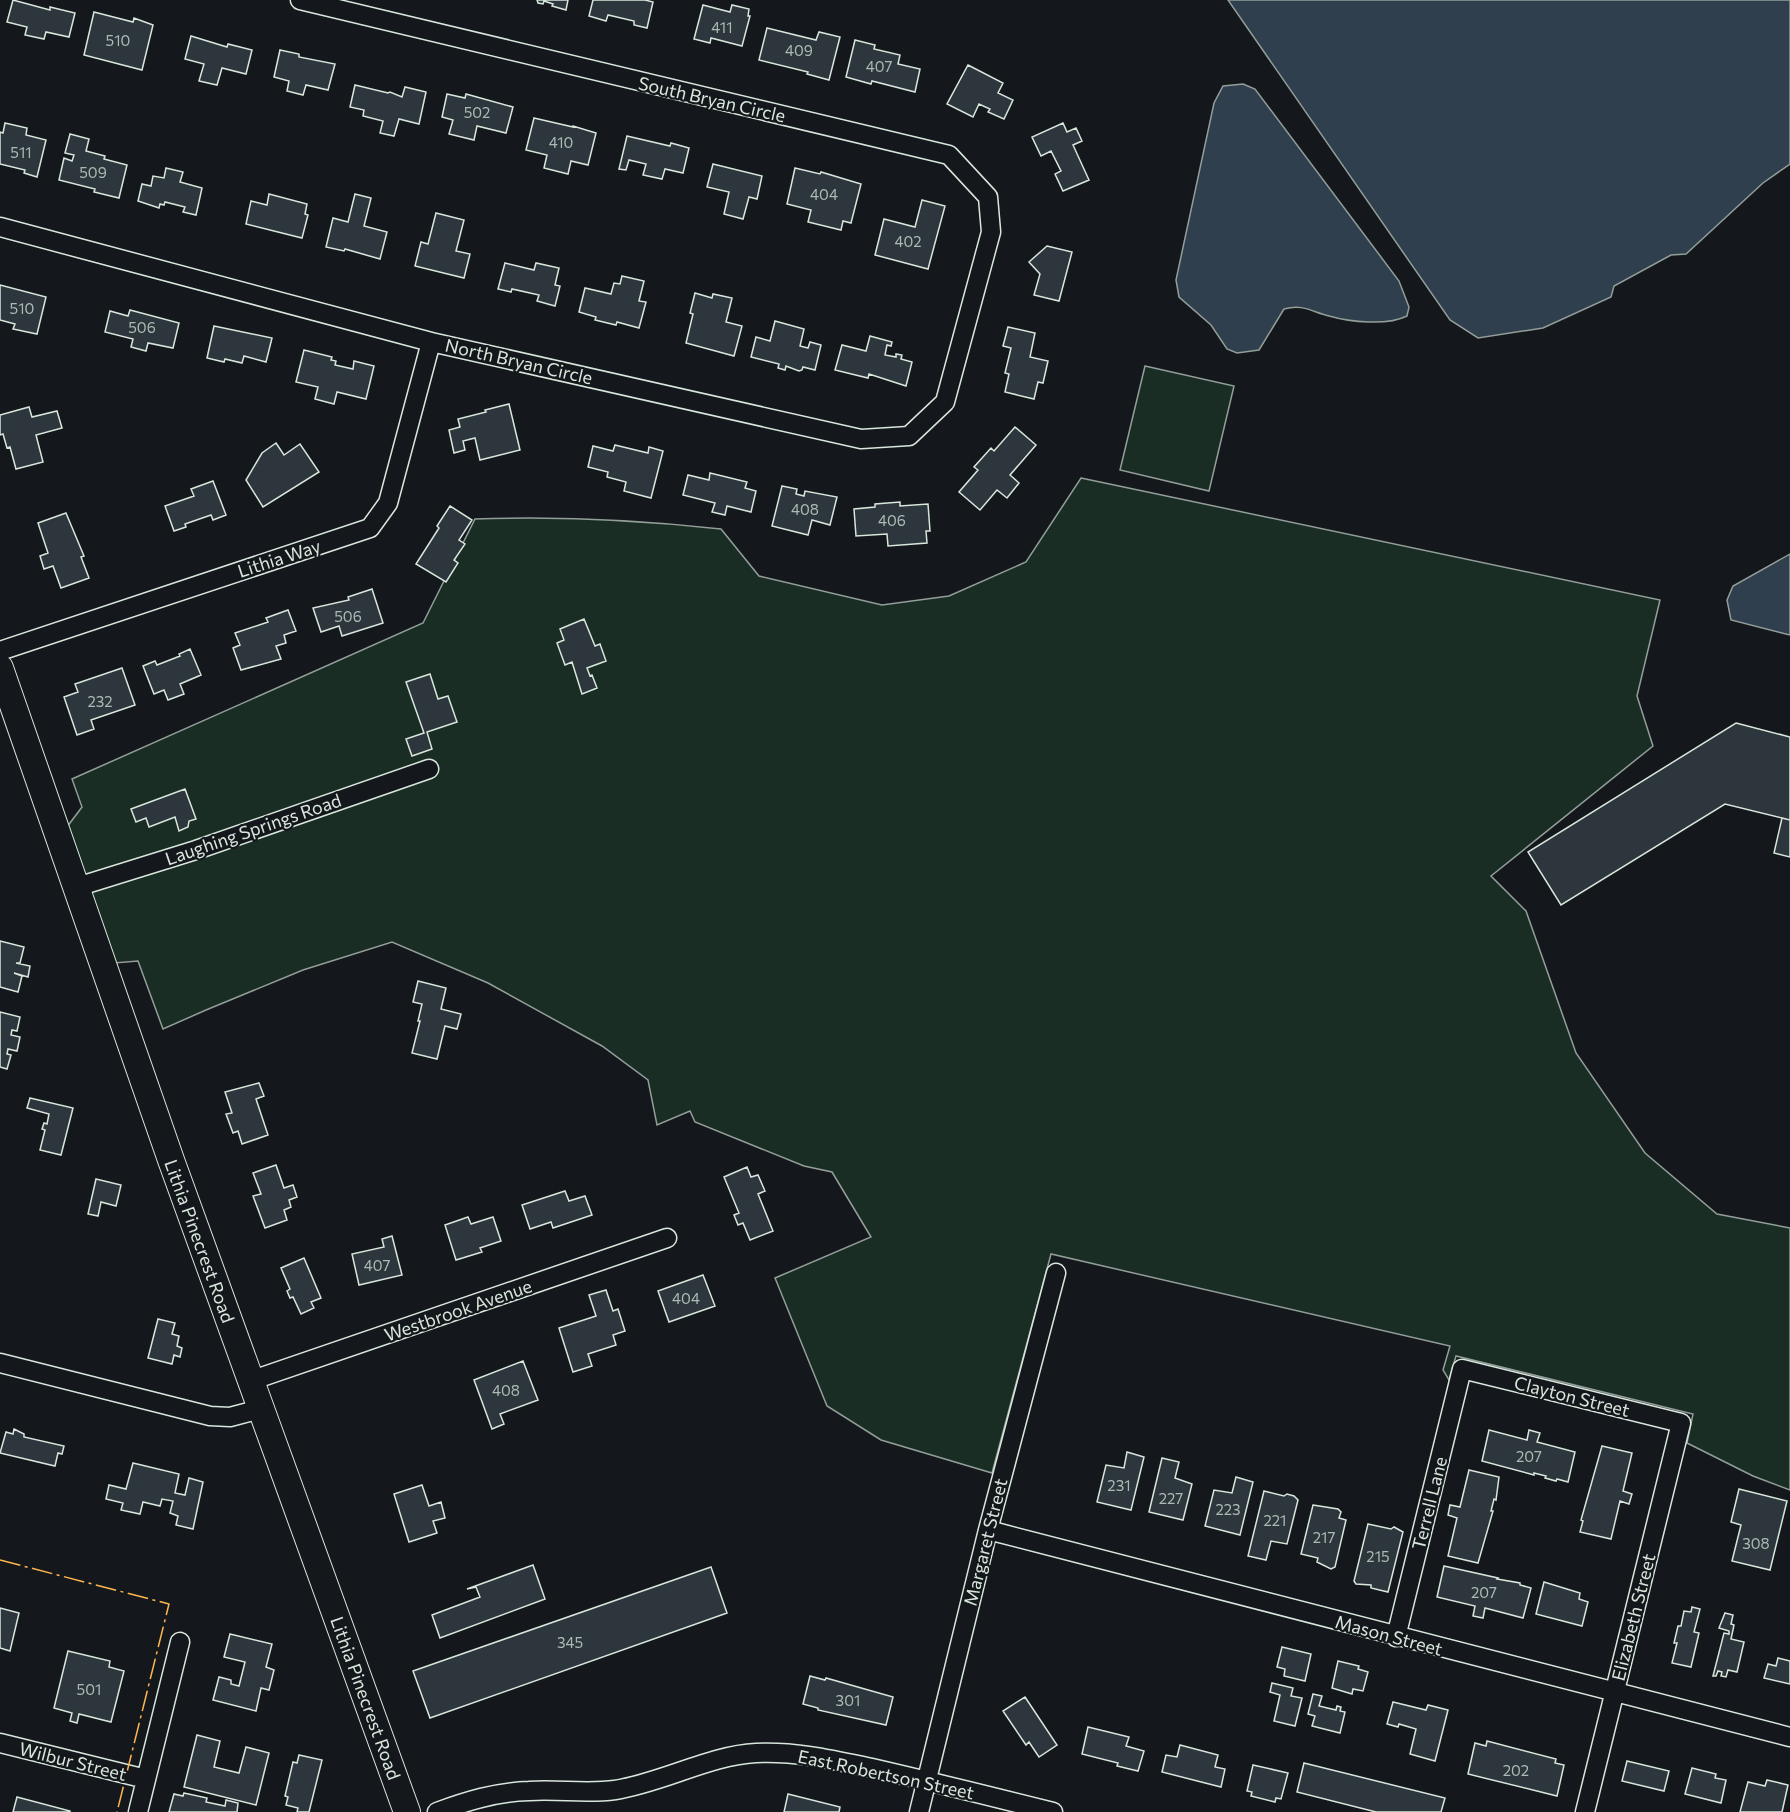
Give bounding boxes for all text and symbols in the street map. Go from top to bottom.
house number: 411 [711,18,733,36]
house number: 510 [106,31,130,49]
house number: 409 [785,41,813,59]
house number: 407 [866,57,892,75]
street label: South Bryan Circle [636,71,788,127]
house number: 502 [464,103,490,121]
house number: 410 [549,133,573,151]
house number: 511 [10,143,32,161]
house number: 509 [79,163,107,181]
house number: 404 [810,185,838,203]
house number: 402 [894,232,922,250]
house number: 510 [10,299,34,317]
house number: 506 [128,318,156,336]
street label: North Bryan Circle [443,333,595,389]
house number: 408 [791,500,819,518]
house number: 406 [878,511,906,529]
street label: Lithia Way [235,534,323,582]
house number: 506 [334,607,362,625]
house number: 232 [87,692,113,710]
street label: Laughing Springs Road [162,789,344,869]
street label: Lithia Pinecrest Road [160,1156,240,1326]
house number: 407 [364,1256,390,1274]
street label: Westbrook Avenue [381,1274,535,1346]
house number: 404 [672,1289,700,1307]
street label: Clayton Street [1512,1371,1632,1421]
house number: 408 [492,1381,520,1399]
house number: 207 [1516,1447,1542,1465]
street label: Terrell Lane [1407,1454,1451,1552]
street label: Margaret Street [959,1476,1011,1608]
house number: 231 [1107,1476,1131,1494]
house number: 227 [1159,1489,1183,1507]
house number: 223 [1215,1500,1241,1518]
house number: 221 [1263,1511,1287,1529]
house number: 217 [1313,1528,1335,1546]
house number: 308 [1742,1534,1770,1552]
house number: 215 [1366,1547,1390,1565]
street label: Elizabeth Street [1607,1551,1659,1683]
house number: 207 [1471,1583,1497,1601]
street label: Mason Street [1333,1610,1445,1660]
street label: Lithia Pinecrest Road [326,1613,406,1783]
house number: 345 [557,1633,583,1651]
house number: 501 [77,1680,101,1698]
house number: 301 [836,1691,860,1709]
street label: Wilbur Street [17,1737,129,1785]
street label: East Robertson Street [796,1745,976,1803]
house number: 202 [1503,1761,1529,1779]

